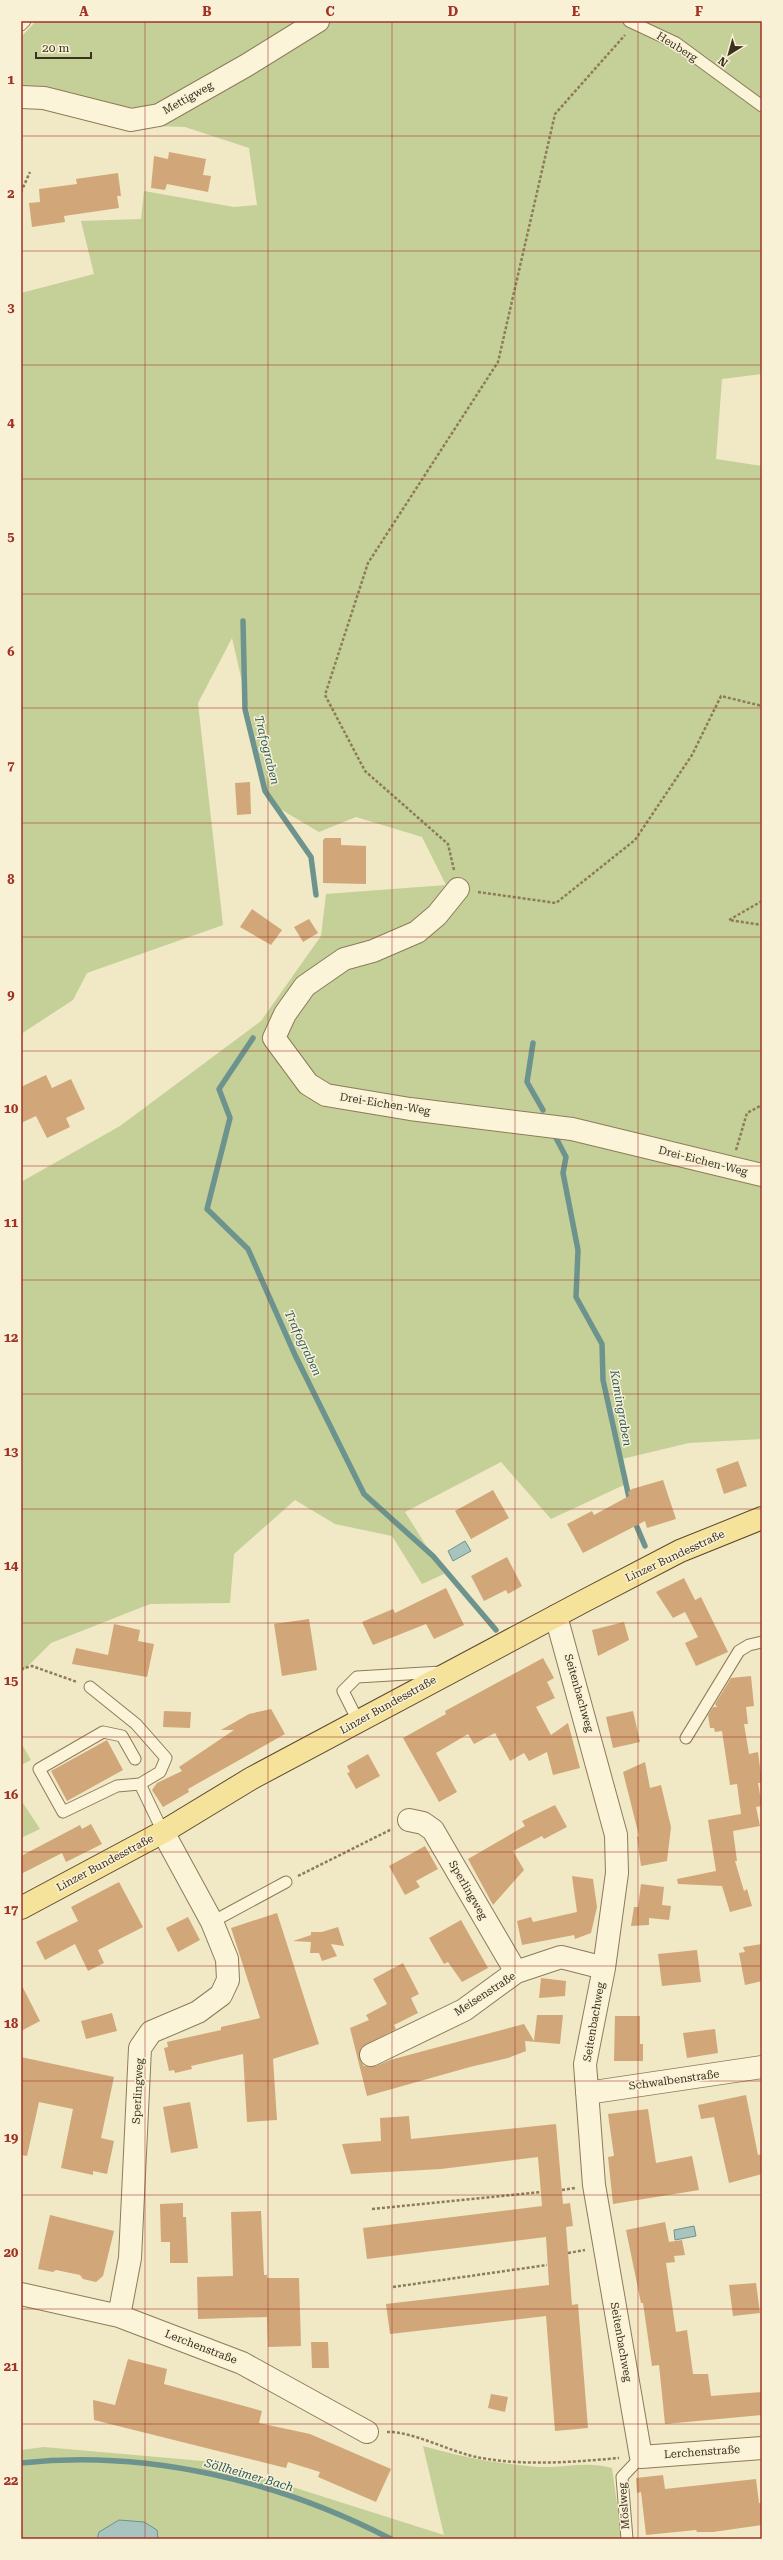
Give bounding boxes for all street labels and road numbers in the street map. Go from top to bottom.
street label: Heuberg [654,29,700,65]
street label: Mettigweg [160,78,216,117]
street label: Drei-Eichen-Weg [339,1090,432,1118]
street label: Drei-Eichen-Weg [657,1144,750,1179]
street label: Linzer Bundesstraße [623,1527,727,1585]
street label: Seitenbachweg [562,1652,597,1734]
street label: Linzer Bundesstraße [338,1673,438,1737]
street label: Linzer Bundesstraße [54,1832,156,1894]
street label: Sperlingweg [446,1858,491,1923]
street label: Meisenstraße [452,1969,518,2019]
street label: Seitenbachweg [581,1980,608,2063]
street label: Sperlingweg [130,2057,146,2124]
street label: Schwalbenstraße [628,2067,720,2093]
street label: Seitenbachweg [608,2301,635,2384]
street label: Lerchenstraße [163,2327,239,2367]
street label: Lerchenstraße [663,2443,741,2461]
street label: Möslweg [616,2481,632,2530]

